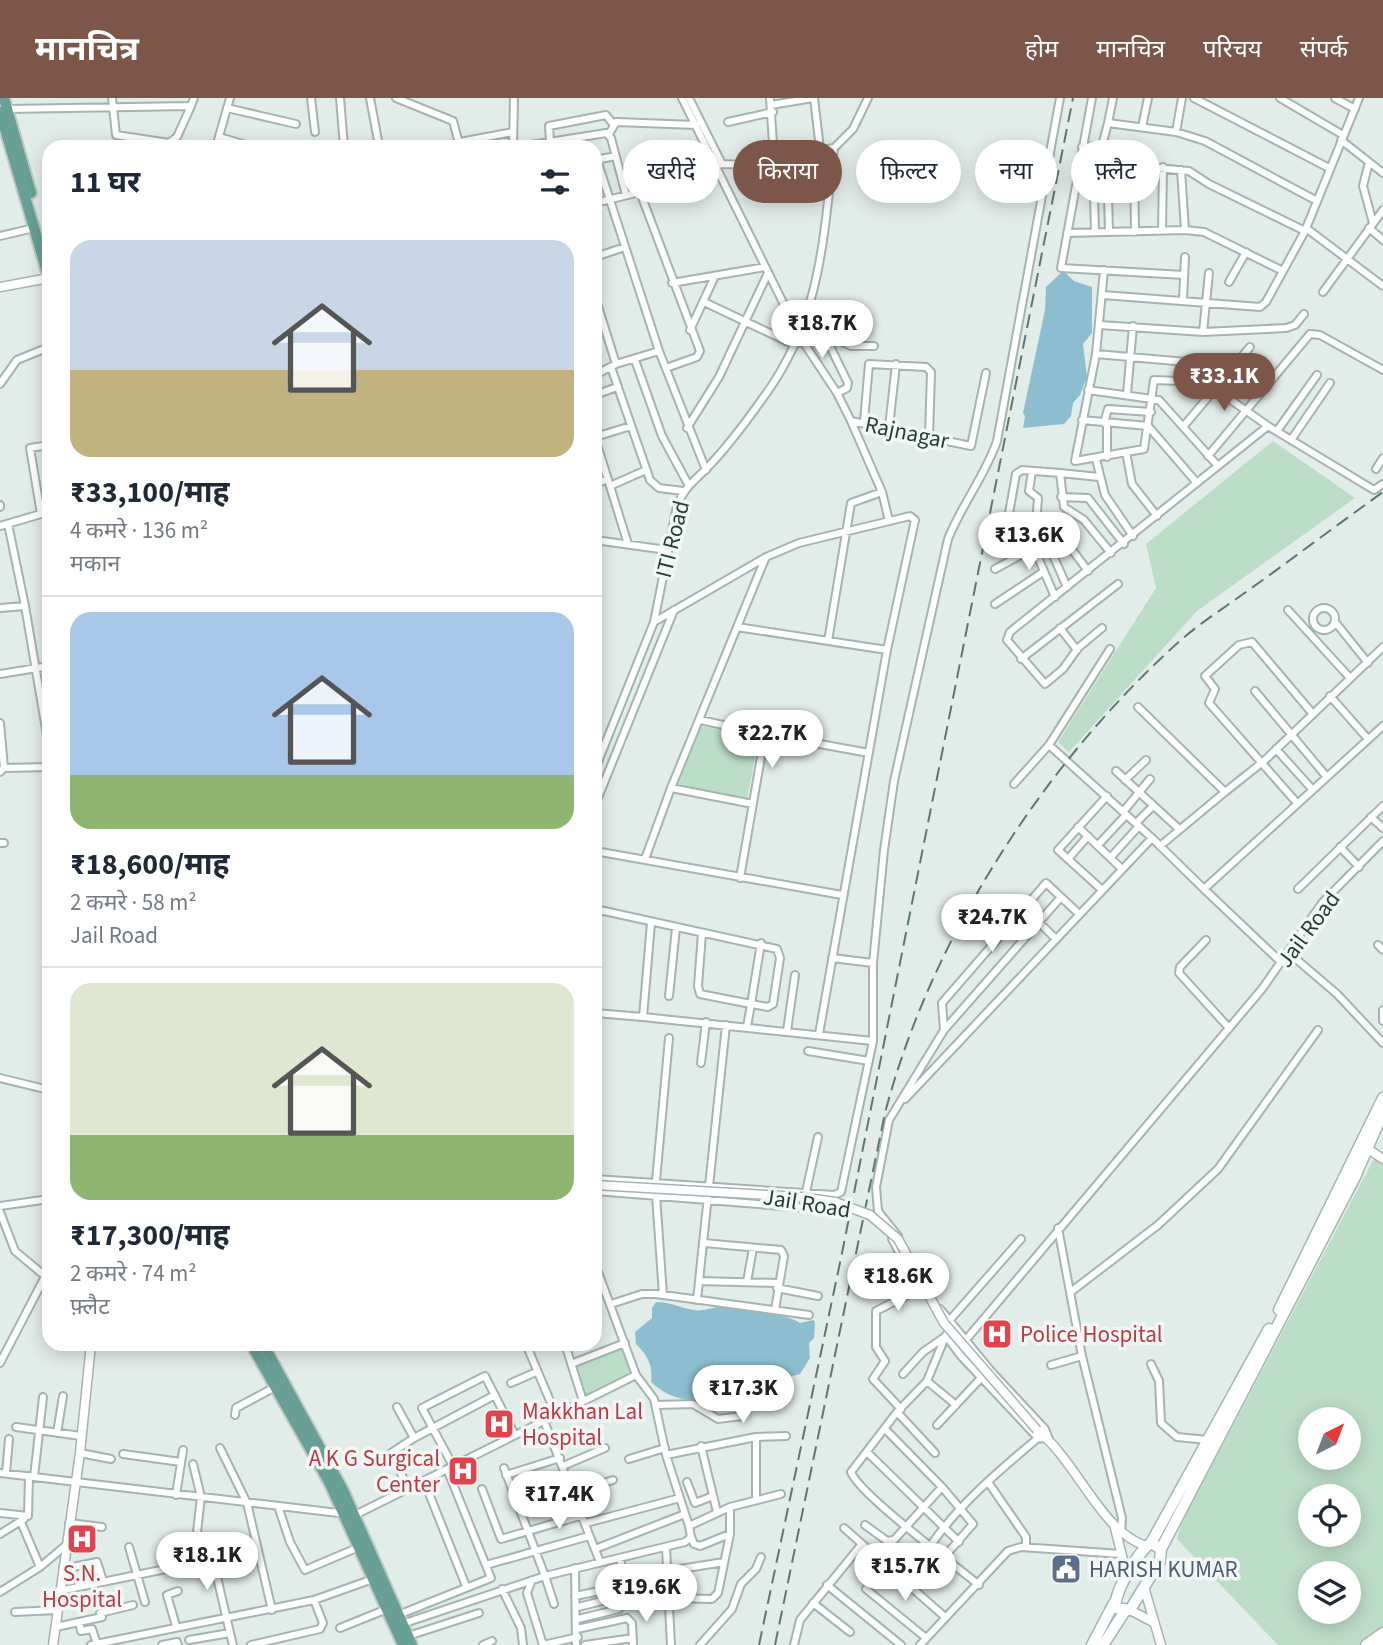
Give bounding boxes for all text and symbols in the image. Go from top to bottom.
text: मानचित्र [35,26,139,73]
text: होम [1025,32,1058,67]
text: मानचित्र [1096,32,1165,67]
text: परिचय [1203,32,1262,67]
text: संपर्क [1300,32,1348,67]
chip: खरीदें [623,140,719,203]
chip: किराया [733,140,842,203]
chip: फ़िल्टर [856,140,961,203]
chip: नया [975,140,1057,203]
chip: फ़्लैट [1071,140,1160,203]
text: 11 घर [70,161,140,204]
icon: filters [536,163,574,201]
icon: home [259,285,385,411]
pin: ₹18.7K [765,300,879,360]
text: ₹18.7K [787,306,857,339]
pin: ₹33.1K [1167,354,1281,413]
text: ₹33.1K [1189,359,1259,392]
street label: Rajnagar [862,407,953,458]
text: ₹33,100/माह [70,471,230,514]
street label: ITI Road [647,497,698,581]
pin: ₹13.6K [972,512,1086,572]
text: 4 कमरे · 136 m² [70,514,208,547]
text: ₹13.6K [994,518,1064,551]
text: मकान [70,547,120,580]
icon: home [259,657,385,783]
pin: ₹22.7K [715,710,829,770]
text: ₹22.7K [737,716,807,749]
text: ₹18,600/माह [70,843,230,886]
street label: Jail Road [1269,884,1348,974]
text: 2 कमरे · 58 m² [70,886,197,919]
pin: ₹24.7K [935,894,1049,954]
text: ₹24.7K [957,900,1027,933]
text: Jail Road [70,919,158,952]
icon: home [259,1028,385,1154]
street label: Jail Road [761,1180,853,1227]
text: ₹17,300/माह [70,1214,230,1257]
pin: ₹18.6K [841,1254,955,1313]
text: 2 कमरे · 74 m² [70,1257,197,1290]
text: ₹18.6K [863,1259,933,1292]
text: फ़्लैट [70,1290,110,1323]
hospital icon: Police Hospital [980,1317,1014,1351]
place label: Police Hospital [1020,1318,1163,1351]
pin: ₹17.3K [686,1366,800,1425]
text: ₹17.3K [708,1371,778,1404]
place label: Makkhan Lal Hospital [522,1395,643,1454]
hospital icon: Makkhan Lal Hospital [482,1407,516,1441]
north arrow [1298,1407,1362,1470]
map controls [1298,1407,1361,1624]
place label: A K G Surgical Center [309,1442,441,1501]
hospital icon: A K G Surgical Center [446,1454,480,1488]
pin: ₹17.4K [502,1472,616,1531]
text: ₹17.4K [524,1477,594,1510]
button: locate [1298,1484,1361,1547]
hospital icon: S.N. Hospital [65,1522,99,1556]
pin: ₹18.1K [150,1532,264,1592]
text: ₹18.1K [172,1538,242,1571]
pin: ₹15.7K [848,1544,962,1603]
text: ₹15.7K [870,1549,940,1582]
public building icon: HARISH KUMAR [1049,1552,1083,1586]
place label: HARISH KUMAR [1089,1553,1238,1586]
place label: S.N. Hospital [42,1557,122,1616]
button: layers [1298,1561,1361,1624]
pin: ₹19.6K [589,1564,703,1624]
text: ₹19.6K [611,1570,681,1603]

